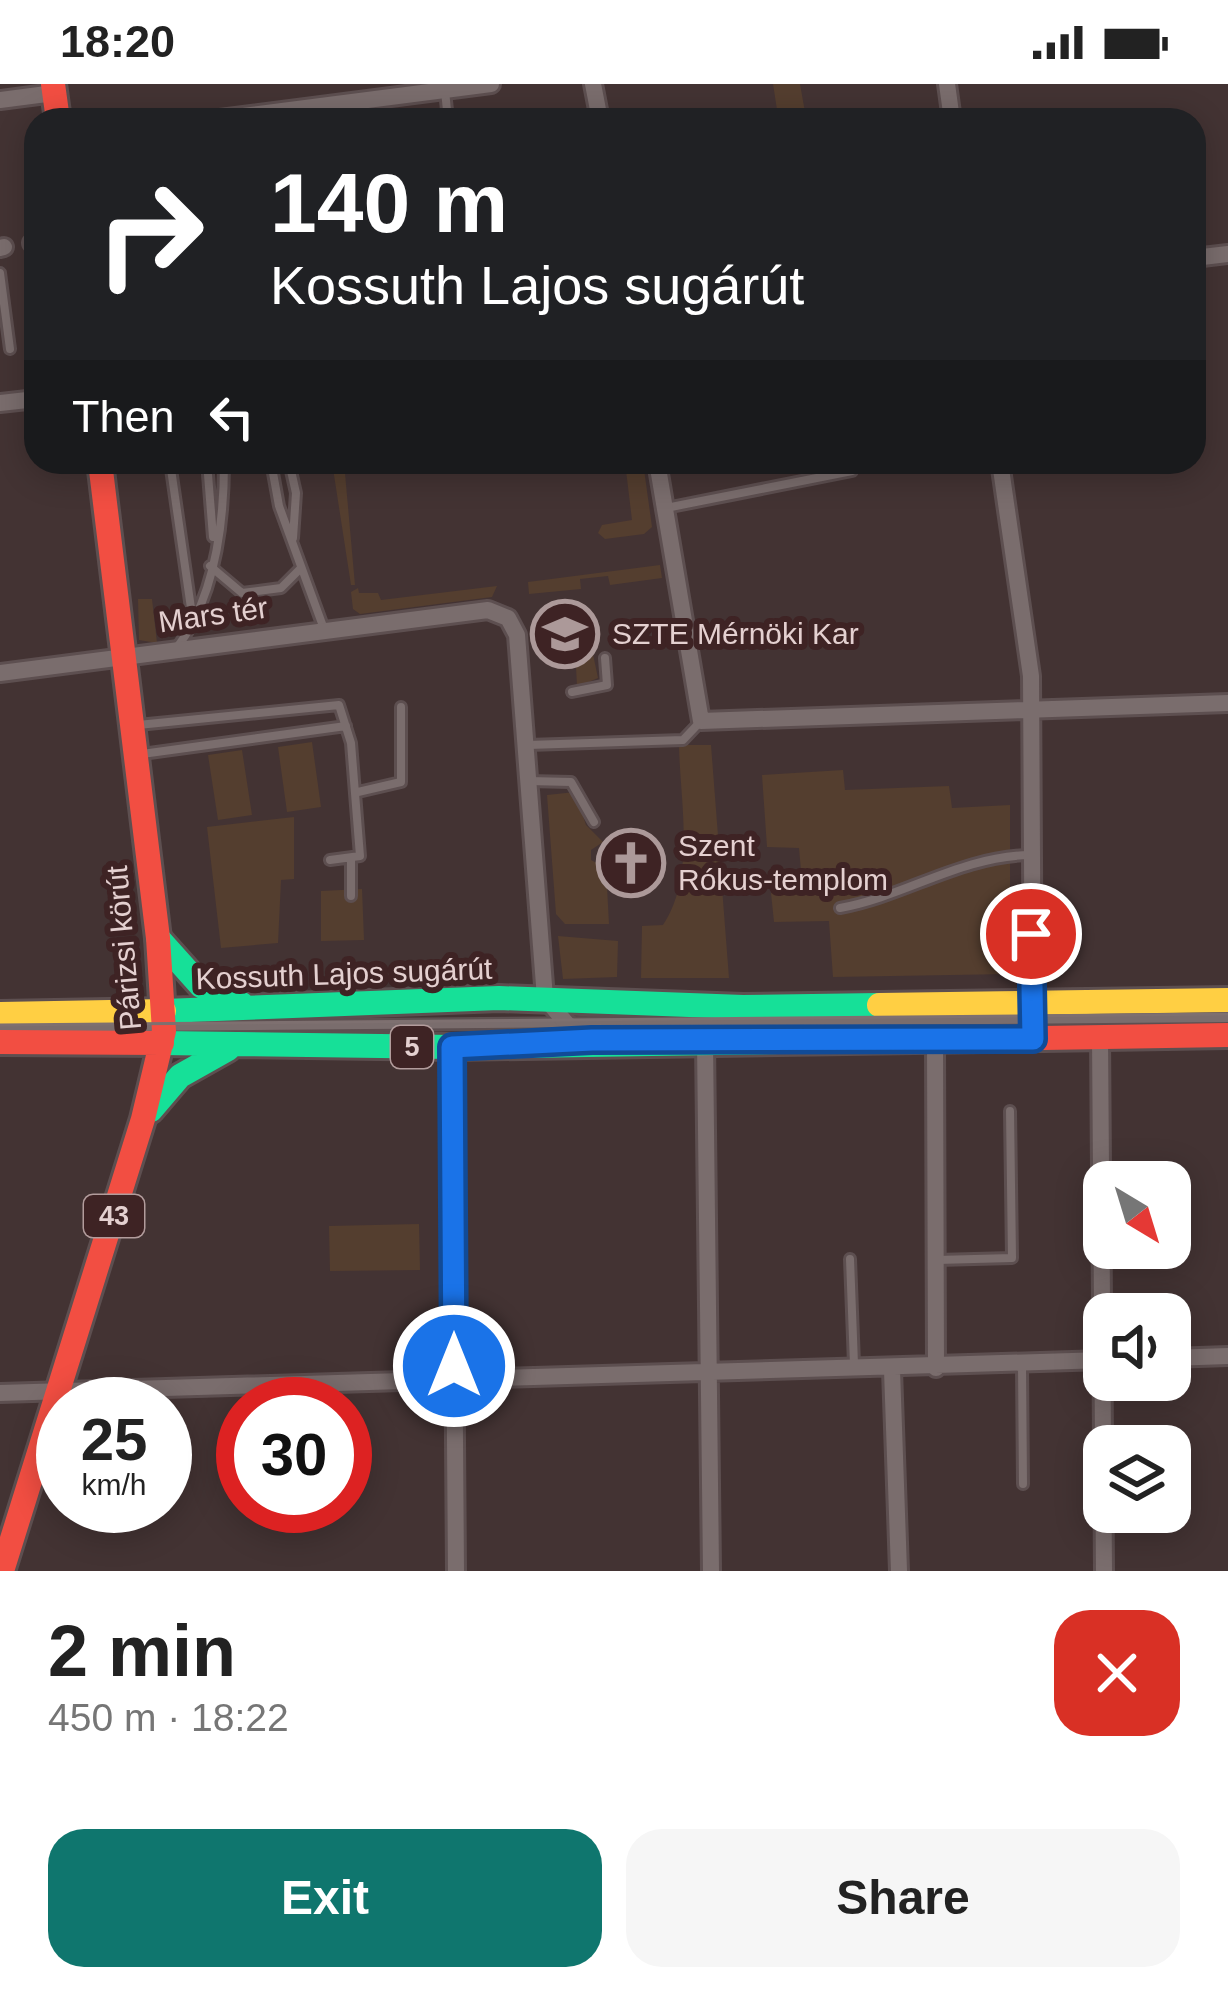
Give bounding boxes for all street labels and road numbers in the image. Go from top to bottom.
street label: Mars tér [156,591,270,638]
street label: Párizsi körút [100,864,147,1032]
street label: Kossuth Lajos sugárút [195,952,494,995]
road number: 5 [391,1026,433,1068]
road number: 43 [84,1195,144,1237]

